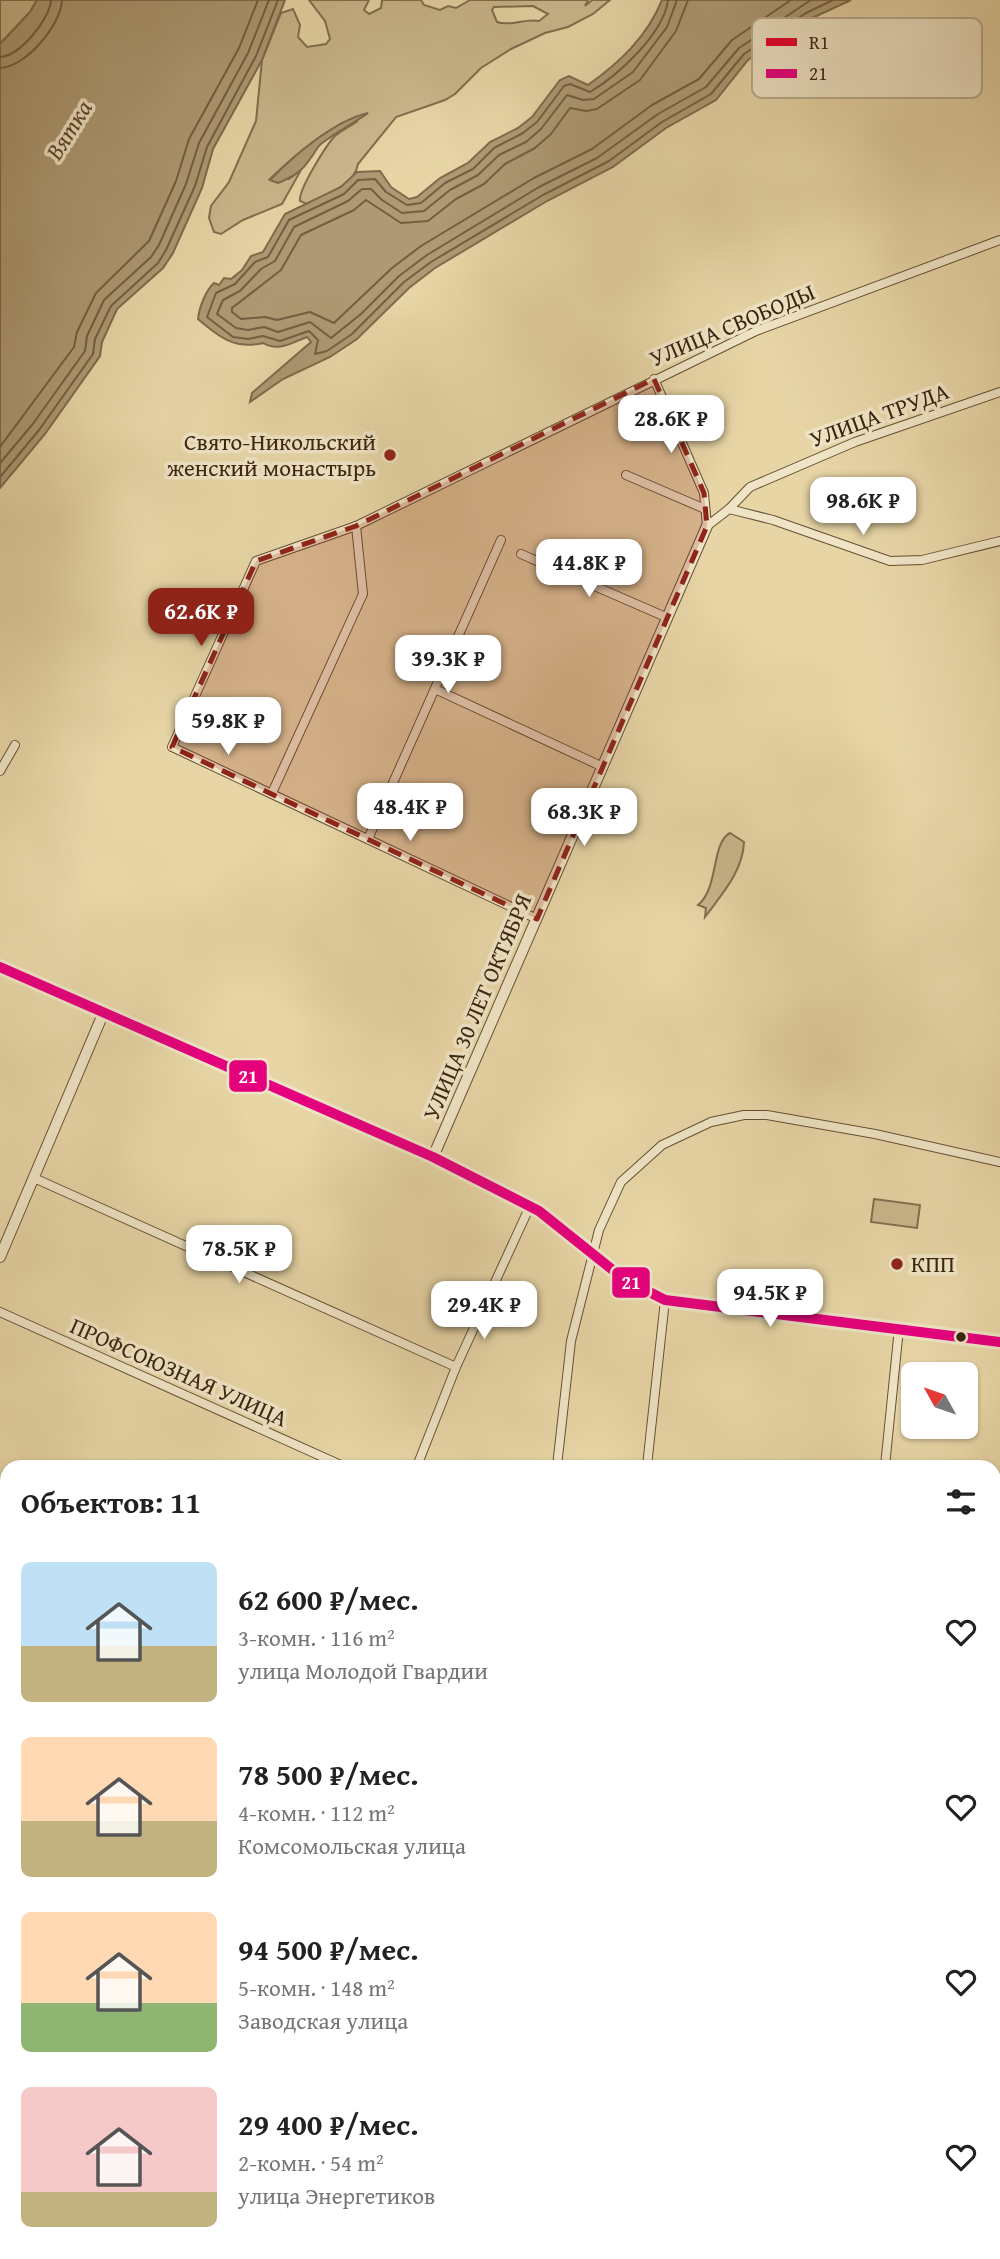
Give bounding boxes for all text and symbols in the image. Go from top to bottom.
legend [752,18,982,98]
text: R1 [809,28,829,56]
text: 21 [809,59,827,87]
water label: Вятка [36,93,101,167]
street label: УЛИЦА СВОБОДЫ [644,275,820,374]
street label: УЛИЦА ТРУДА [805,374,953,455]
pin: 28.6K ₽ [606,396,736,455]
text: 28.6K ₽ [634,401,708,434]
place label: Свято-Никольский женский монастырь [167,425,376,484]
marker: Свято-Никольский женский монастырь [382,447,398,463]
pin: 98.6K ₽ [798,477,928,537]
text: 98.6K ₽ [826,483,900,516]
pin: 44.8K ₽ [524,540,654,599]
text: 44.8K ₽ [552,545,626,578]
pin: 62.6K ₽ [136,588,266,648]
text: 62.6K ₽ [164,594,238,627]
pin: 39.3K ₽ [383,636,513,695]
text: 39.3K ₽ [411,641,485,674]
pin: 59.8K ₽ [163,698,293,757]
text: 59.8K ₽ [191,703,265,736]
pin: 48.4K ₽ [345,784,475,843]
pin: 68.3K ₽ [519,788,649,848]
text: 48.4K ₽ [373,789,447,822]
text: 68.3K ₽ [547,794,621,827]
street label: УЛИЦА 30 ЛЕТ ОКТЯБРЯ [414,888,539,1125]
line badge: 21 [228,1059,268,1093]
text: 21 [238,1062,258,1090]
pin: 78.5K ₽ [174,1226,304,1285]
text: 78.5K ₽ [202,1231,276,1264]
place label: КПП [911,1247,955,1280]
marker: КПП [889,1256,905,1272]
line badge: 21 [611,1266,651,1299]
text: 21 [621,1268,641,1296]
pin: 94.5K ₽ [705,1270,835,1329]
text: 94.5K ₽ [733,1275,807,1308]
pin: 29.4K ₽ [419,1282,549,1341]
text: 29.4K ₽ [447,1287,521,1320]
street label: ПРОФСОЮЗНАЯ УЛИЦА [65,1309,293,1434]
unlabelled marker [954,1330,968,1344]
north arrow [901,1362,978,1438]
map controls [901,1362,978,1439]
text: Объектов: 11 [21,1480,201,1524]
icon: filters [942,1483,980,1521]
text: 62 600 ₽/мес. [238,1577,419,1621]
icon: home [77,1590,161,1674]
icon: heart [942,1613,980,1651]
text: 3-комн. · 116 m² [238,1621,395,1654]
text: улица Молодой Гвардии [238,1654,488,1687]
text: 78 500 ₽/мес. [238,1752,419,1796]
icon: home [77,1765,161,1849]
icon: heart [942,1788,980,1826]
text: 4-комн. · 112 m² [238,1796,395,1829]
text: Комсомольская улица [238,1829,466,1862]
text: 94 500 ₽/мес. [238,1927,419,1971]
icon: home [77,1940,161,2024]
icon: heart [942,1963,980,2001]
text: 5-комн. · 148 m² [238,1971,395,2004]
text: Заводская улица [238,2004,408,2037]
text: 29 400 ₽/мес. [238,2102,419,2146]
icon: home [77,2115,161,2199]
icon: heart [942,2138,980,2176]
text: 2-комн. · 54 m² [238,2146,384,2179]
text: улица Энергетиков [238,2179,435,2212]

